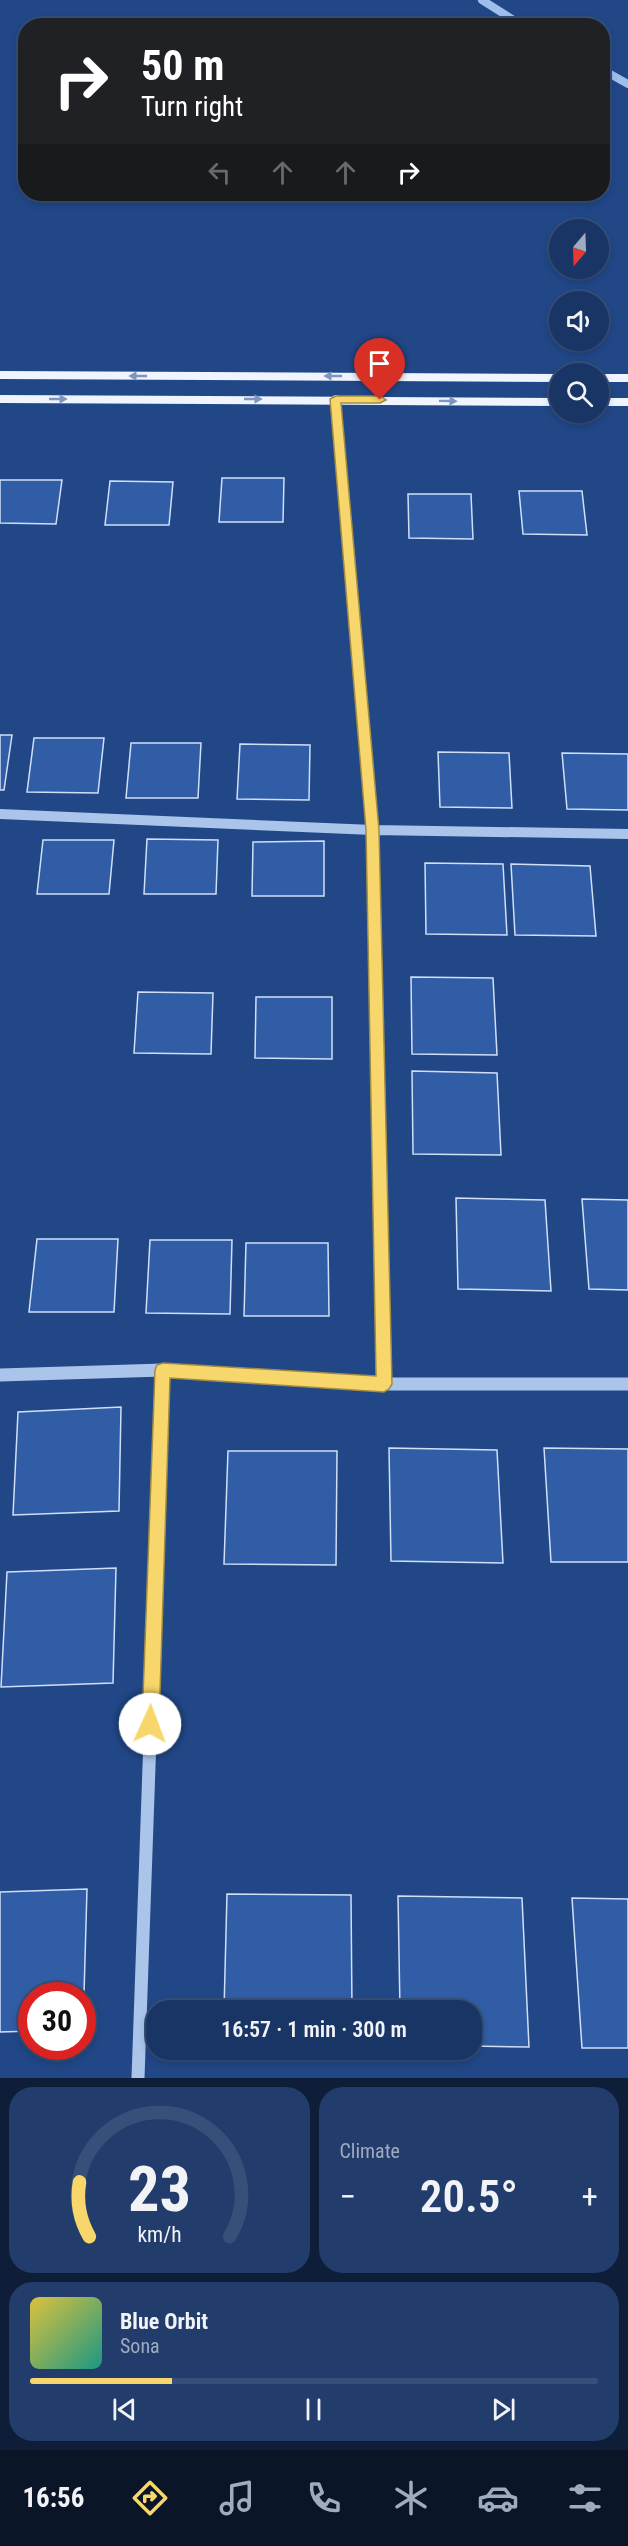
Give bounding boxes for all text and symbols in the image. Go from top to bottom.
text: 50 m [141,41,224,90]
icon: right [42,42,120,120]
text: Turn right [141,91,243,123]
icon: left [203,156,236,189]
icon: ahead [266,156,299,189]
icon: ahead [329,156,362,189]
icon: right [392,156,425,189]
north arrow [549,219,609,279]
map controls [549,219,609,423]
button: sound [549,291,609,351]
pin [354,338,405,400]
icon: arrive [363,347,396,380]
button: search [549,363,609,423]
one-way arrow [129,371,148,381]
one-way arrow [324,371,343,381]
one-way arrow [49,394,68,404]
one-way arrow [244,394,263,404]
one-way arrow [439,396,458,406]
position arrow [118,1692,182,1756]
speed limit sign: 30 [18,1982,96,2060]
text: 16:57 · 1 min · 300 m [221,2017,407,2042]
text: Climate [340,2139,400,2163]
text: 23 [128,2153,191,2226]
text: 20.5° [420,2170,518,2223]
text: − [340,2177,356,2216]
text: + [582,2177,598,2216]
text: km/h [137,2222,181,2247]
text: Blue Orbit [120,2309,208,2334]
text: Sona [120,2334,160,2358]
icon: previous [108,2393,141,2426]
icon: pause [297,2393,330,2426]
icon: next [487,2393,520,2426]
icon: directions [129,2477,171,2519]
icon: music [216,2477,258,2519]
icon: phone [303,2477,345,2519]
icon: climate [390,2477,432,2519]
icon: car [477,2477,519,2519]
icon: filters [564,2477,606,2519]
text: 16:56 [22,2482,84,2514]

